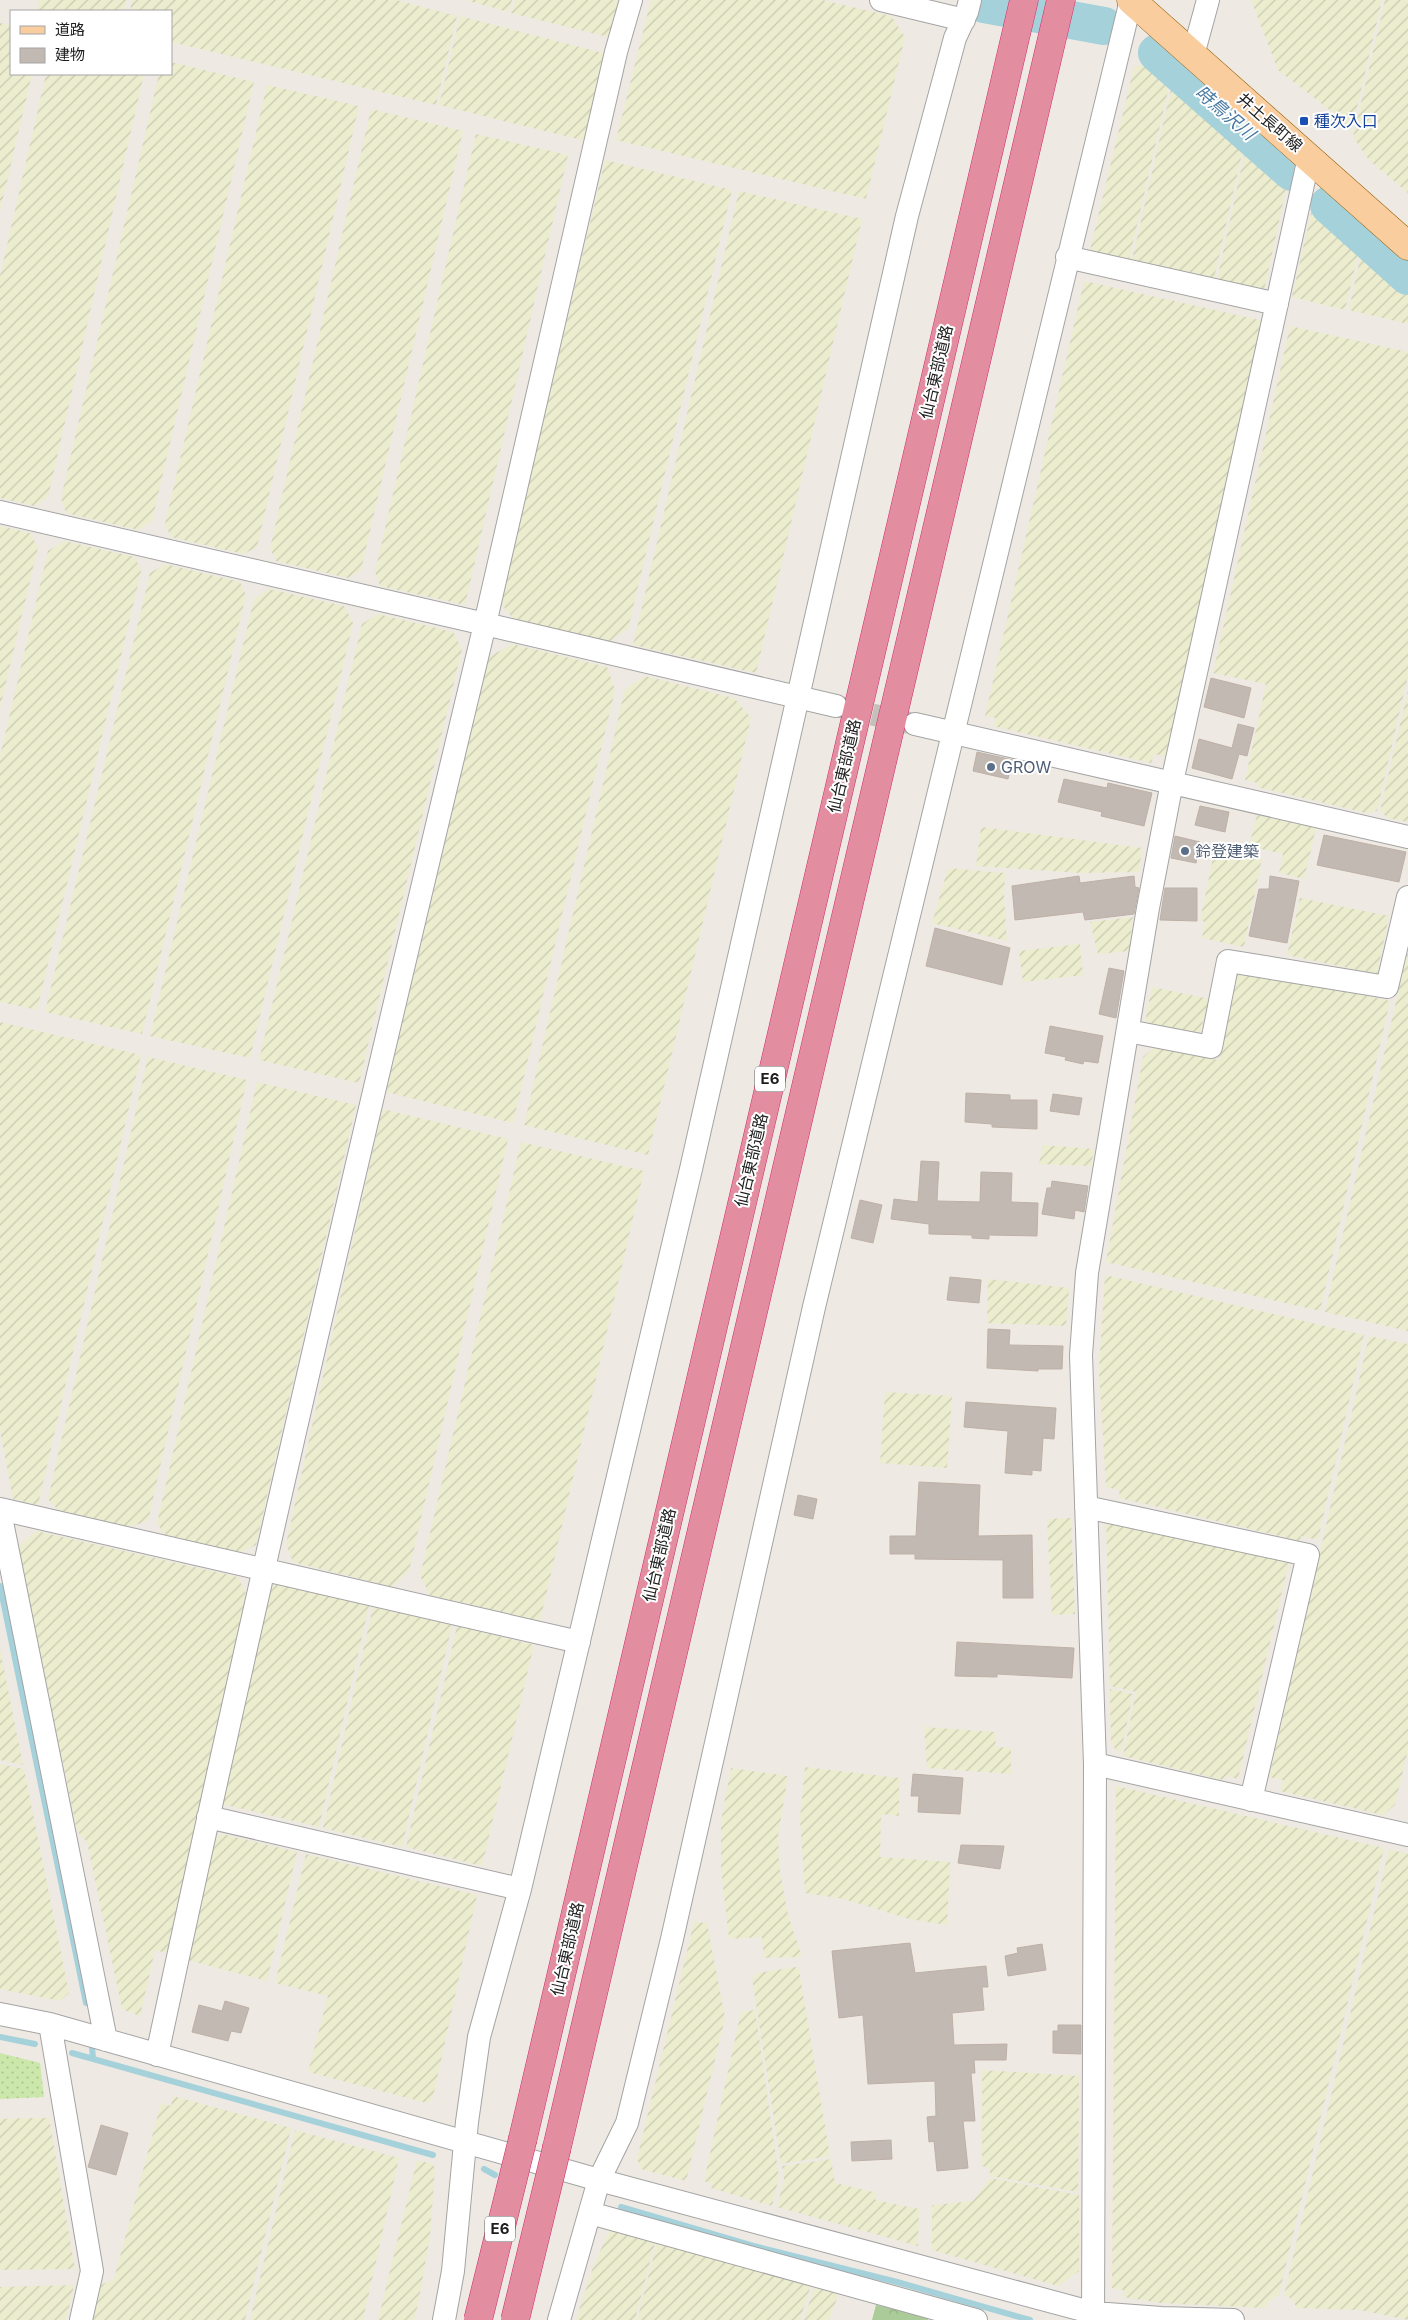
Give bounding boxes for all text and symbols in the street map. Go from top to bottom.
legend [10,10,172,75]
text: 道路 [55,20,85,39]
text: 建物 [55,45,85,64]
water label: 時鳥沢川 [1191,81,1261,145]
street label: 井土長町線 [1233,88,1307,156]
place label: 種次入口 [1314,111,1378,131]
marker: 種次入口 [1298,115,1310,127]
street label: 仙台東部道路 [915,323,957,421]
street label: 仙台東部道路 [823,717,865,815]
place label: GROW [1001,757,1051,777]
marker: GROW [985,761,997,773]
place label: 鈴登建築 [1195,841,1259,861]
marker: 鈴登建築 [1179,845,1191,857]
road number: E6 [755,1066,785,1092]
street label: 仙台東部道路 [730,1111,772,1209]
street label: 仙台東部道路 [638,1506,680,1604]
street label: 仙台東部道路 [546,1900,588,1998]
road number: E6 [485,2216,515,2242]

